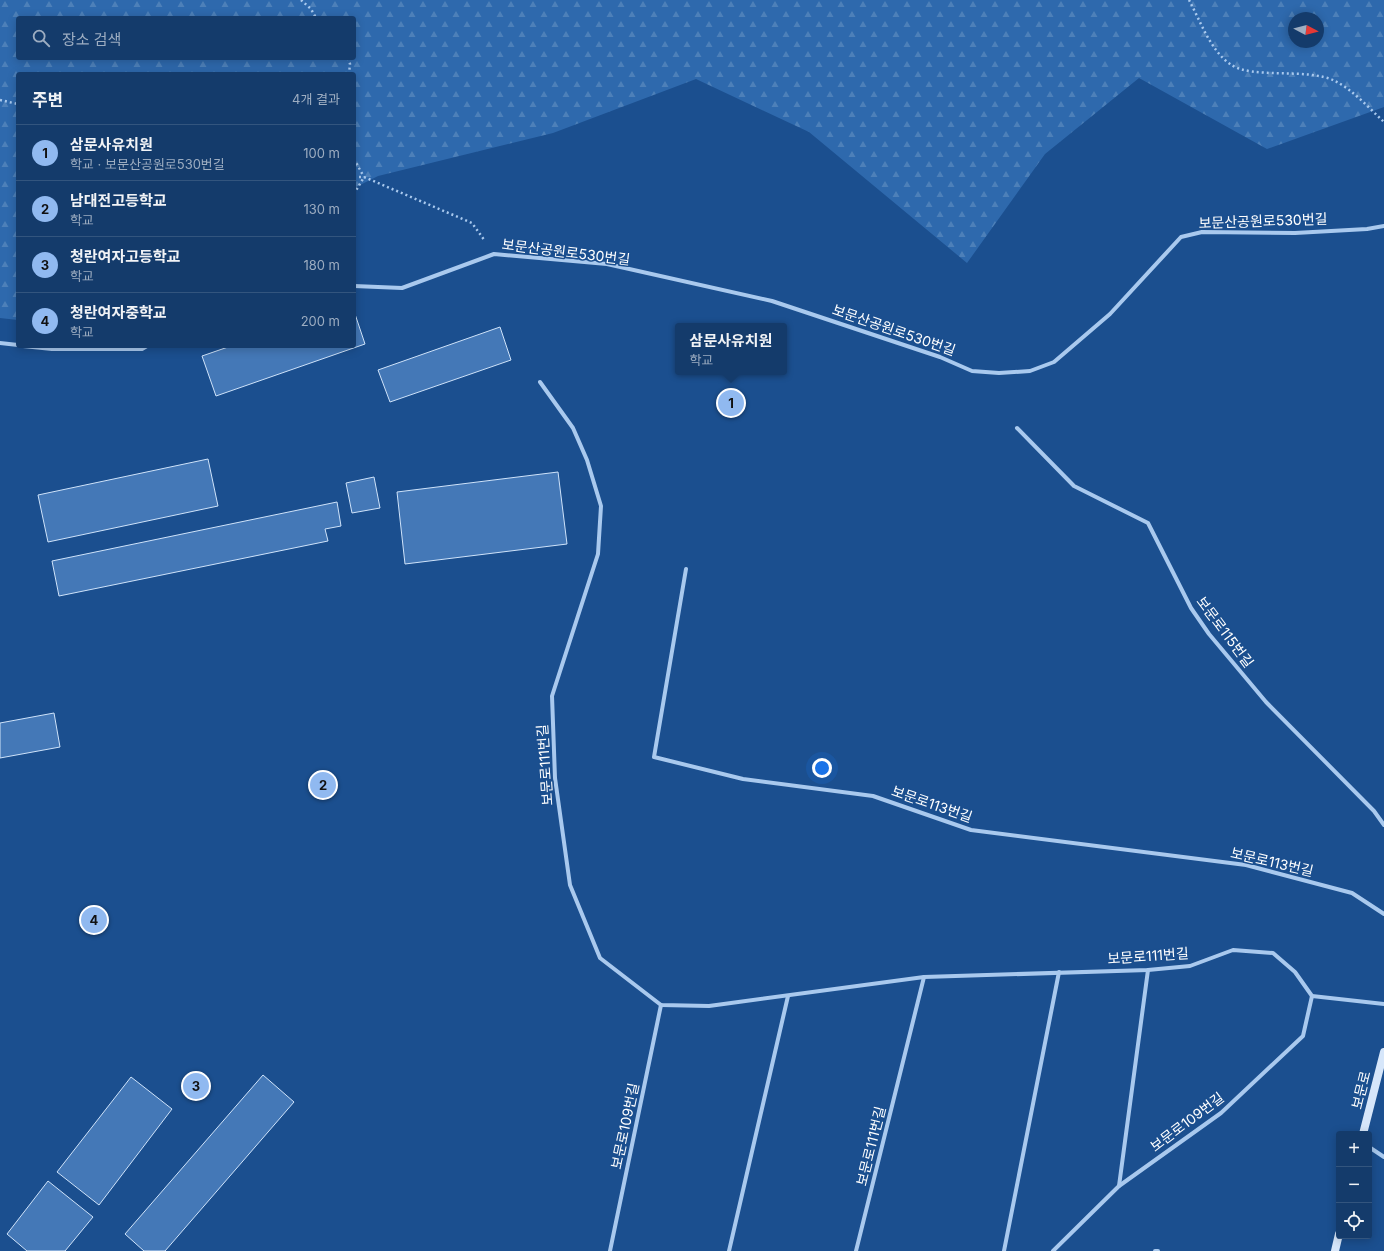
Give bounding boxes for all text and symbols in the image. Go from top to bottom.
north arrow [1288,12,1324,48]
search box [16,16,356,60]
icon: search [30,27,52,49]
text: 장소 검색 [62,30,121,49]
text: 주변 [32,90,63,110]
text: 4개 결과 [292,91,340,107]
text: 삼문사유치원 [70,135,153,154]
text: 1 [42,145,48,161]
text: 100 m [303,145,340,161]
text: 학교 · 보문산공원로530번길 [70,156,225,172]
text: 남대전고등학교 [70,191,167,210]
text: 2 [41,201,49,217]
text: 130 m [303,201,340,217]
street label: 보문산공원로530번길 [1198,210,1328,231]
text: 학교 [70,212,94,228]
street label: 보문산공원로530번길 [501,235,631,268]
text: 청란여자고등학교 [70,247,180,266]
text: 3 [41,257,49,273]
text: 180 m [303,257,340,273]
text: 학교 [70,268,94,284]
street label: 보문산공원로530번길 [830,300,958,359]
text: 청란여자중학교 [70,303,167,322]
text: 4 [41,313,49,329]
text: 200 m [301,313,340,329]
popup [675,323,787,375]
text: 학교 [70,324,94,340]
text: 삼문사유치원 [690,331,772,350]
text: 학교 [690,352,714,368]
pin: 1 [718,388,744,418]
street label: 보문로115번길 [1193,593,1258,670]
street label: 보문로111번길 [533,724,556,806]
your location [812,758,832,778]
pin: 2 [310,770,336,800]
street label: 보문로113번길 [889,782,975,825]
street label: 보문로113번길 [1229,844,1315,879]
pin: 4 [81,905,107,935]
street label: 보문로111번길 [1107,944,1189,967]
street label: 보문로 [1348,1069,1373,1111]
pin: 3 [183,1071,209,1101]
street label: 보문로109번길 [607,1081,642,1171]
street label: 보문로109번길 [1147,1088,1227,1155]
street label: 보문로111번길 [852,1104,889,1187]
map controls [1336,1131,1372,1239]
button: + [1336,1131,1372,1167]
button: − [1336,1167,1372,1203]
button: locate [1336,1203,1372,1239]

